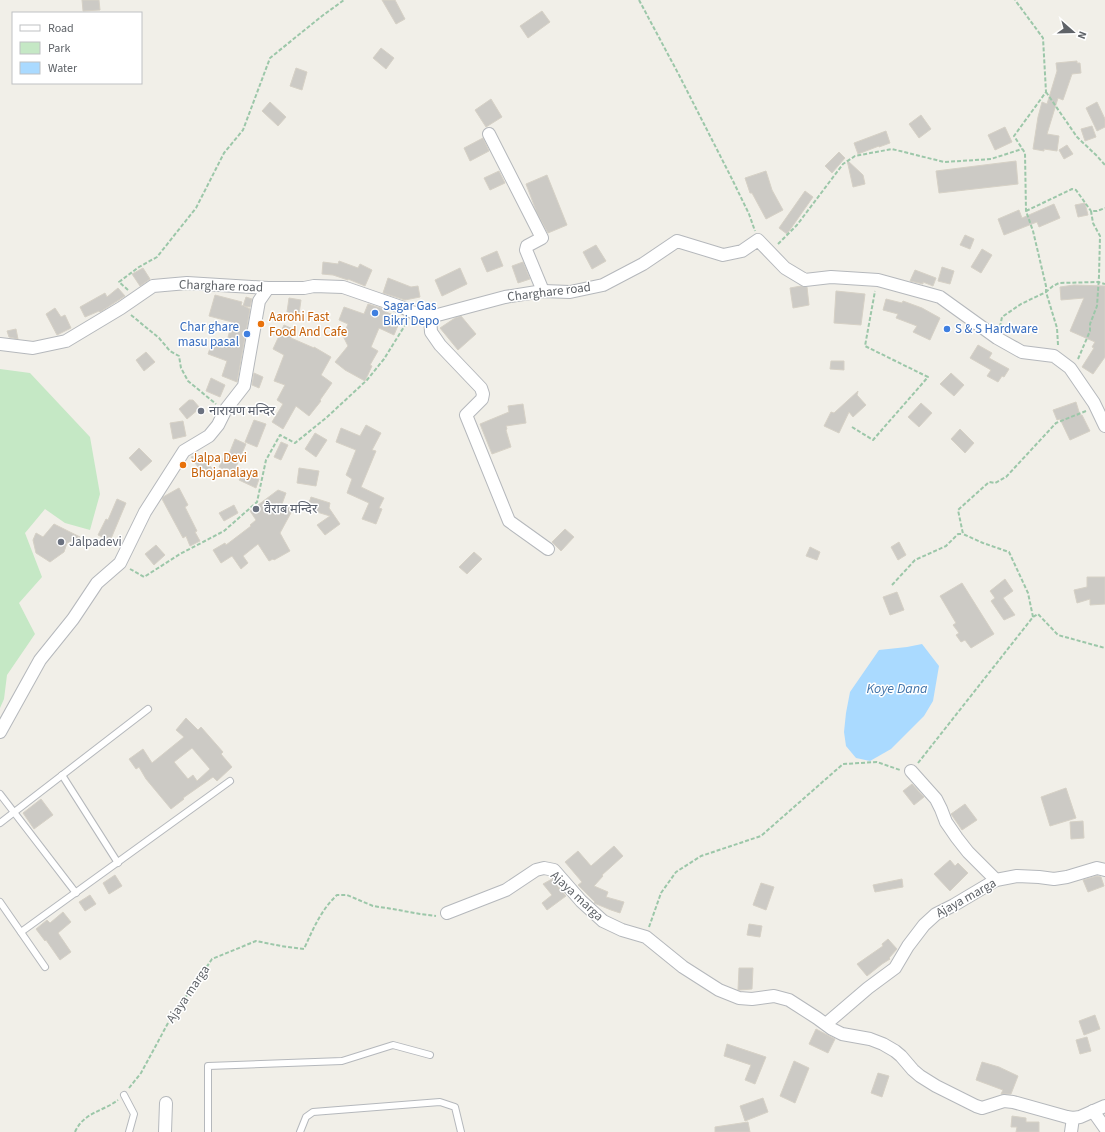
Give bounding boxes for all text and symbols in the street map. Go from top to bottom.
legend [12,12,142,84]
north arrow [1053,12,1093,52]
text: Road [48,20,74,37]
text: N [1074,29,1090,41]
text: Park [48,40,70,57]
text: Water [48,60,78,77]
street label: Charghare road [179,276,263,296]
street label: Charghare road [506,278,592,306]
place label: Sagar Gas Bikri Depo [383,297,439,330]
place label: Aarohi Fast Food And Cafe [269,308,347,341]
marker: Sagar Gas Bikri Depo [370,308,380,318]
place label: Char ghare masu pasal [178,318,239,351]
marker: Aarohi Fast Food And Cafe [256,319,266,329]
place label: S & S Hardware [955,320,1038,338]
marker: S & S Hardware [942,324,952,334]
marker: Char ghare masu pasal [242,329,252,339]
place label: नारायण मन्दिर [209,402,276,420]
marker: नारायण मन्दिर [196,406,206,416]
place label: Jalpa Devi Bhojanalaya [191,449,258,482]
marker: Jalpa Devi Bhojanalaya [178,460,188,470]
place label: वैराब मन्दिर [264,500,318,518]
marker: वैराब मन्दिर [251,504,261,514]
place label: Jalpadevi [69,533,122,551]
marker: Jalpadevi [56,537,66,547]
water label: Koye Dana [866,679,928,699]
street label: Ajaya marga [547,867,607,925]
street label: Ajaya marga [933,874,999,922]
street label: Ajaya marga [162,961,214,1027]

